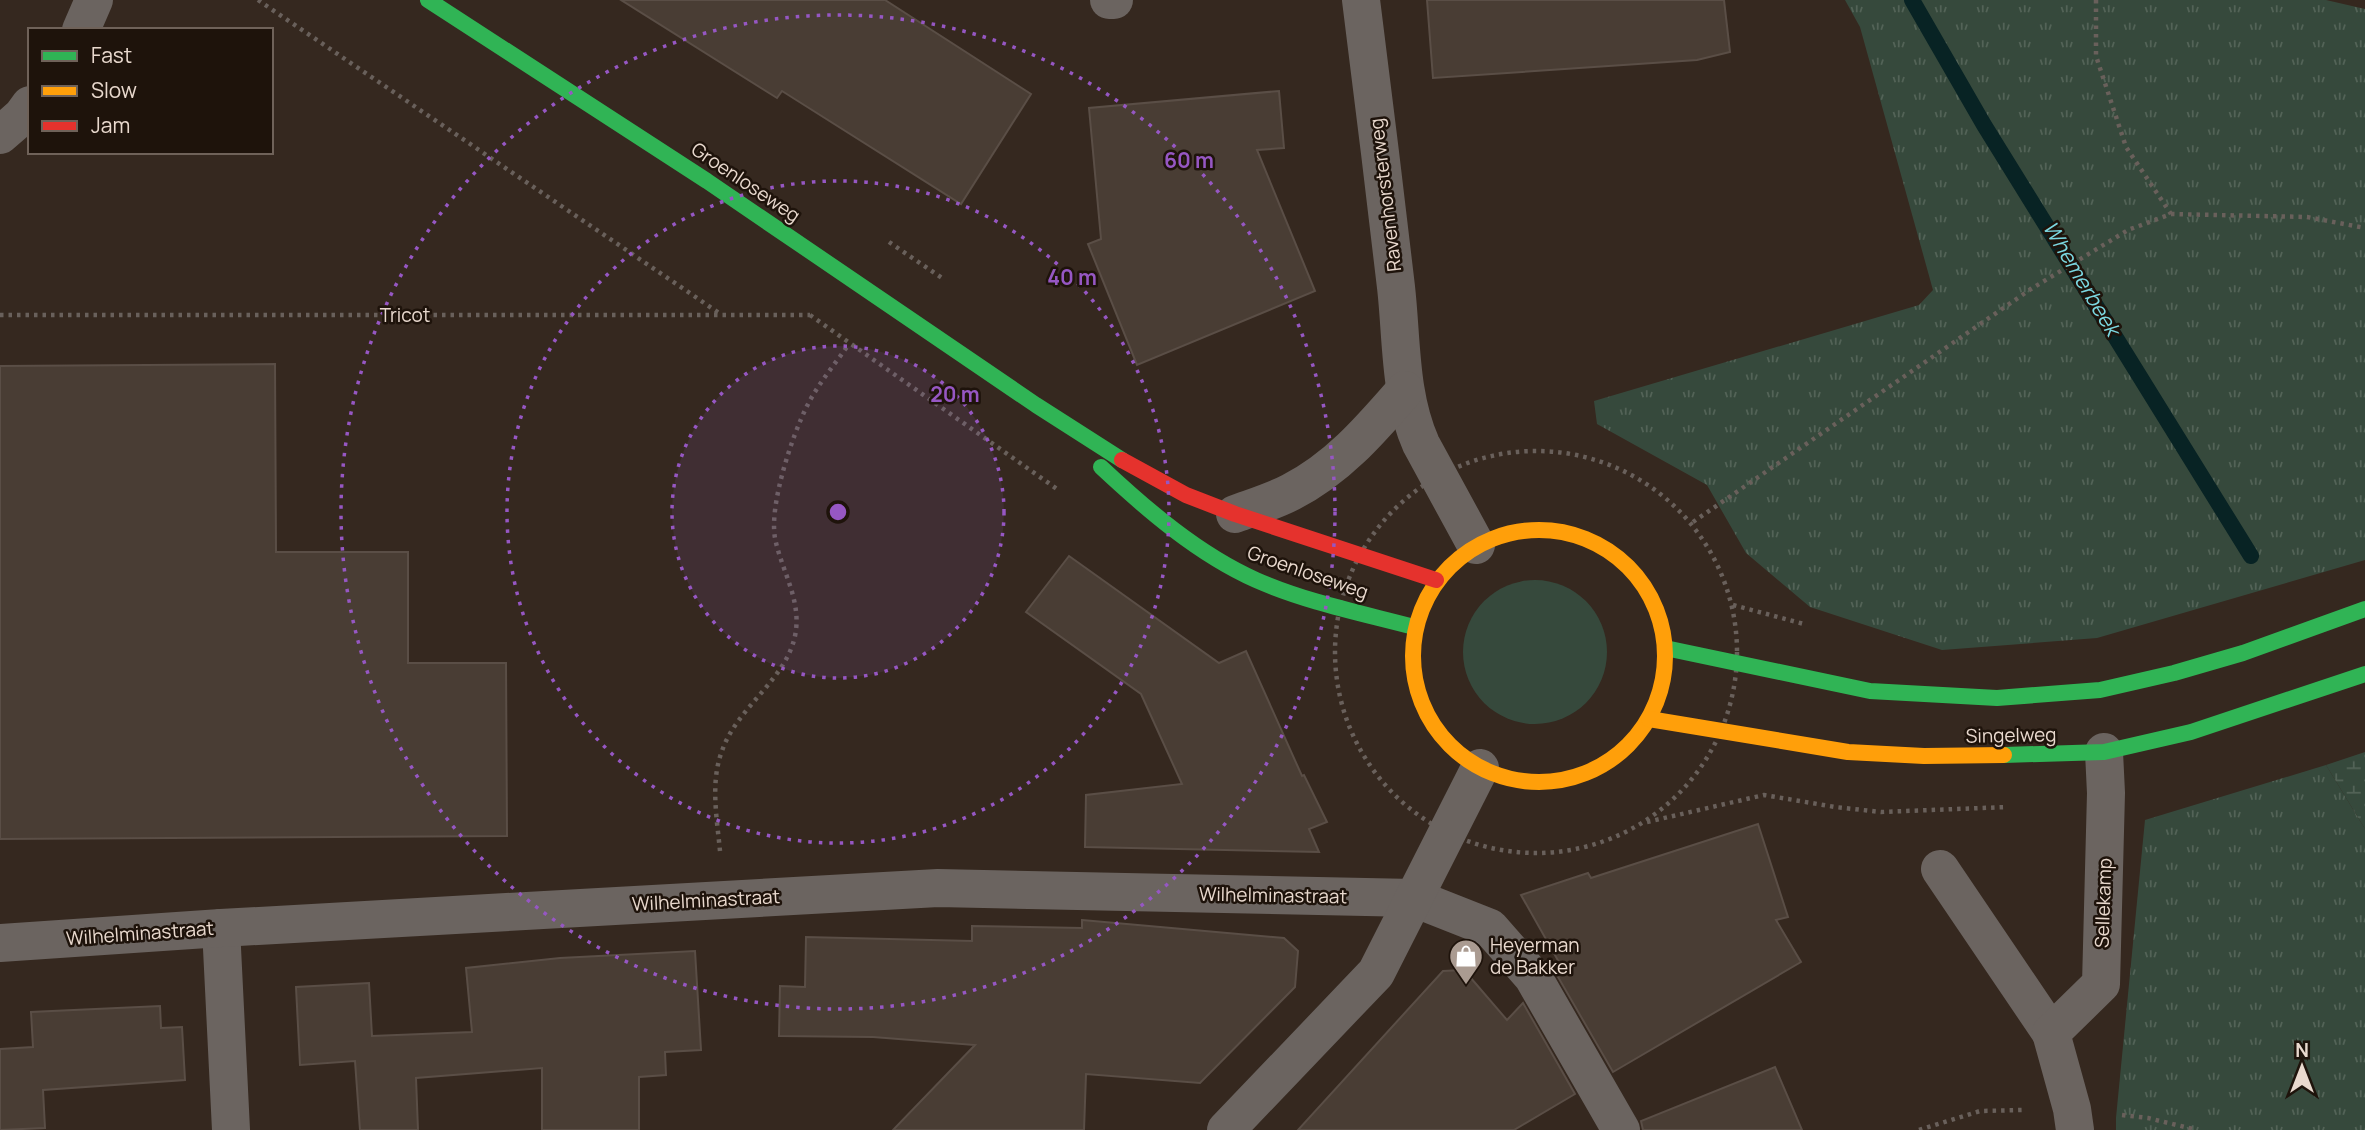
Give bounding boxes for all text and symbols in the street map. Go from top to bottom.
legend [28,28,273,154]
text: Fast [91,41,132,69]
text: Slow [91,76,137,104]
text: Jam [91,111,130,139]
street label: Ravenhorsterweg [1363,117,1407,273]
street label: Groenloseweg [686,136,806,228]
text: 60 m [1164,146,1214,174]
water label: Whemerbeek [2037,215,2129,343]
text: 40 m [1047,263,1097,291]
street label: Tricot [380,302,430,328]
text: 20 m [930,380,980,408]
centre of rings [826,500,850,524]
street label: Groenloseweg [1244,539,1372,605]
street label: Singelweg [1965,721,2057,749]
street label: Sellekamp [2088,858,2118,948]
street label: Wilhelminastraat [1199,881,1347,909]
street label: Wilhelminastraat [631,883,781,917]
street label: Wilhelminastraat [65,915,215,951]
place label: Heyerman de Bakker [1490,932,1579,980]
shop icon: Heyerman de Bakker [1447,937,1485,986]
north arrow [2267,1032,2337,1102]
text: N [2295,1037,2309,1063]

